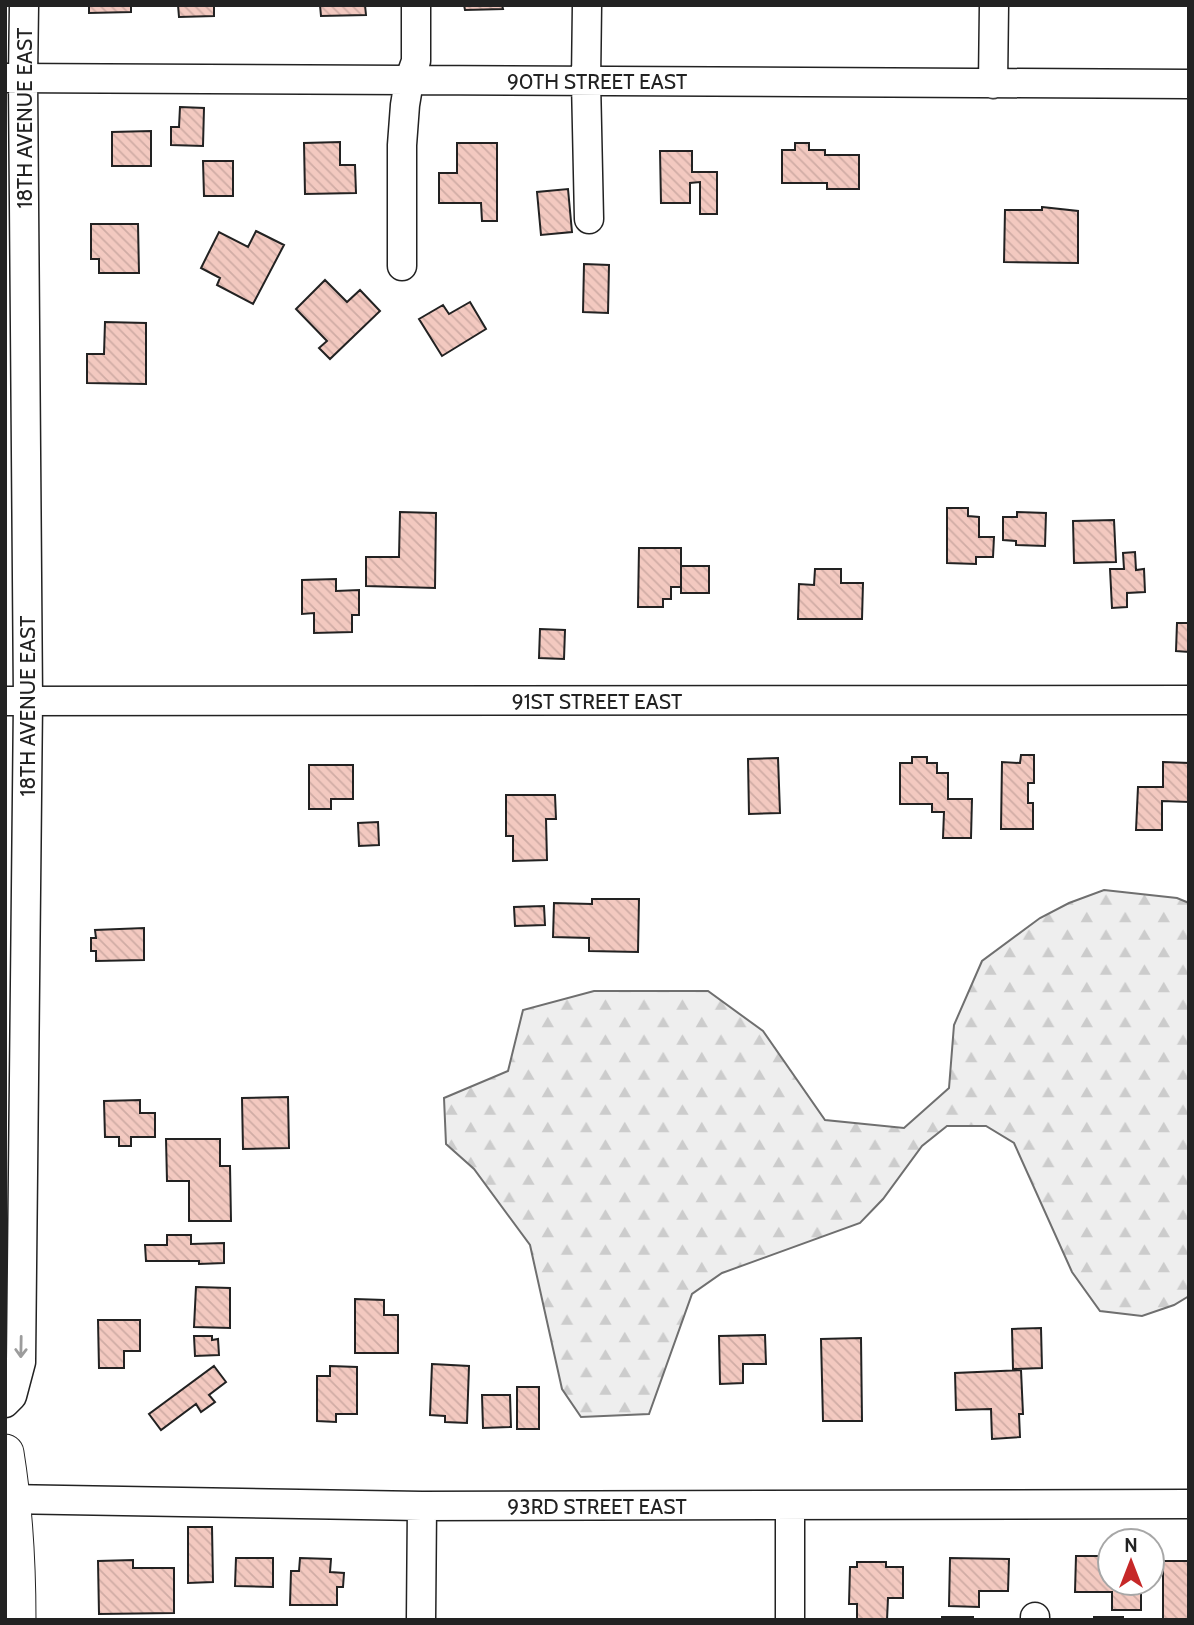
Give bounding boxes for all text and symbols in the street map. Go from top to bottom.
street label: 18TH AVENUE EAST [12,28,37,208]
street label: 90TH STREET EAST [507,69,687,94]
street label: 18TH AVENUE EAST [15,616,40,796]
street label: 91ST STREET EAST [512,689,682,714]
one-way arrow [14,1335,28,1358]
street label: 93RD STREET EAST [507,1494,687,1519]
north arrow [1096,1527,1166,1597]
text: N [1124,1534,1138,1557]

